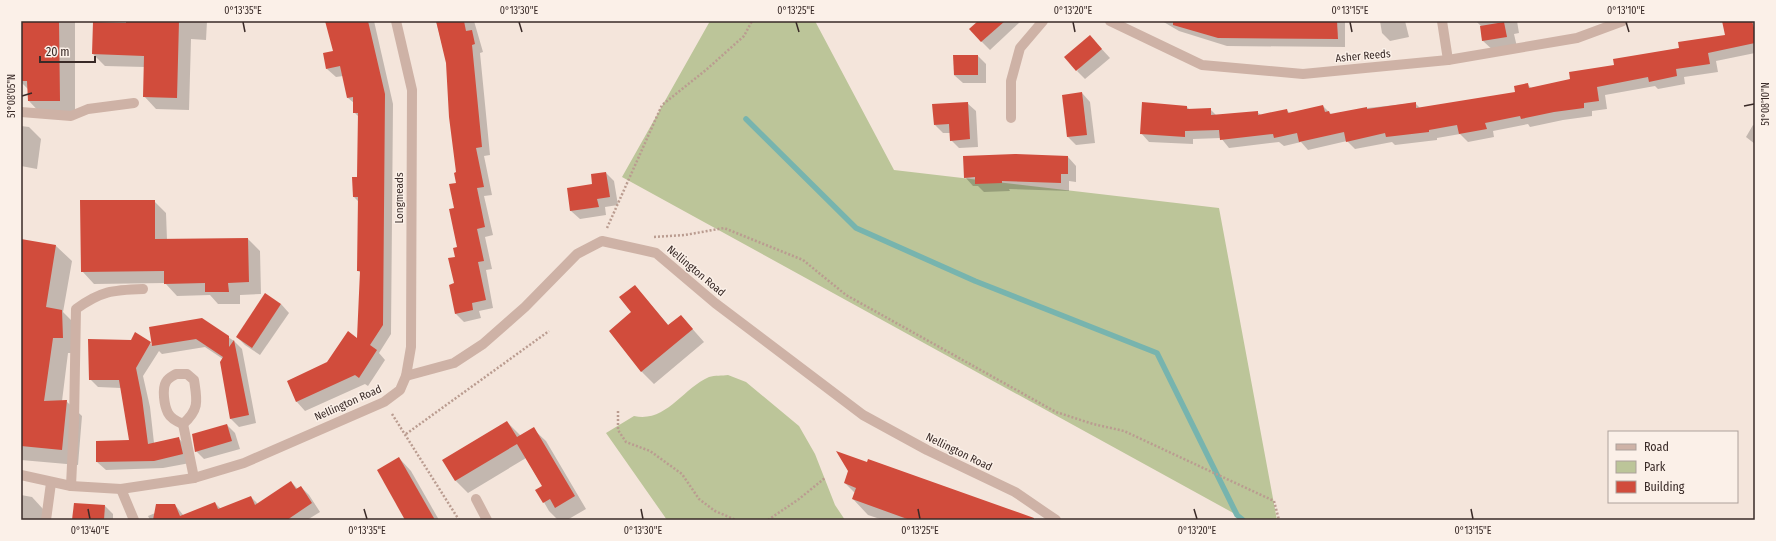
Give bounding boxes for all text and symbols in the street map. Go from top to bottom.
text: 0°13'35"E [224,5,262,17]
text: 0°13'30"E [500,5,539,17]
text: 0°13'25"E [777,5,815,17]
text: 0°13'20"E [1054,5,1092,17]
text: 0°13'15"E [1332,5,1369,17]
text: 0°13'10"E [1607,5,1645,17]
scale bar [40,38,95,64]
text: 20 m [46,45,70,59]
street label: Asher Reeds [1335,47,1391,65]
text: 51°08'05"N [6,74,18,118]
text: 51°08'10"N [1760,82,1772,126]
street label: Longmeads [393,172,406,224]
street label: Nellington Road [664,243,728,299]
street label: Nellington Road [312,382,384,424]
street label: Nellington Road [924,430,994,474]
legend [1608,431,1738,503]
text: Road [1644,440,1669,454]
text: Park [1644,460,1666,474]
text: Building [1644,480,1685,494]
text: 0°13'40"E [71,525,109,537]
text: 0°13'35"E [348,525,386,537]
text: 0°13'30"E [624,525,663,537]
text: 0°13'25"E [901,525,939,537]
text: 0°13'20"E [1178,525,1216,537]
text: 0°13'15"E [1455,525,1492,537]

